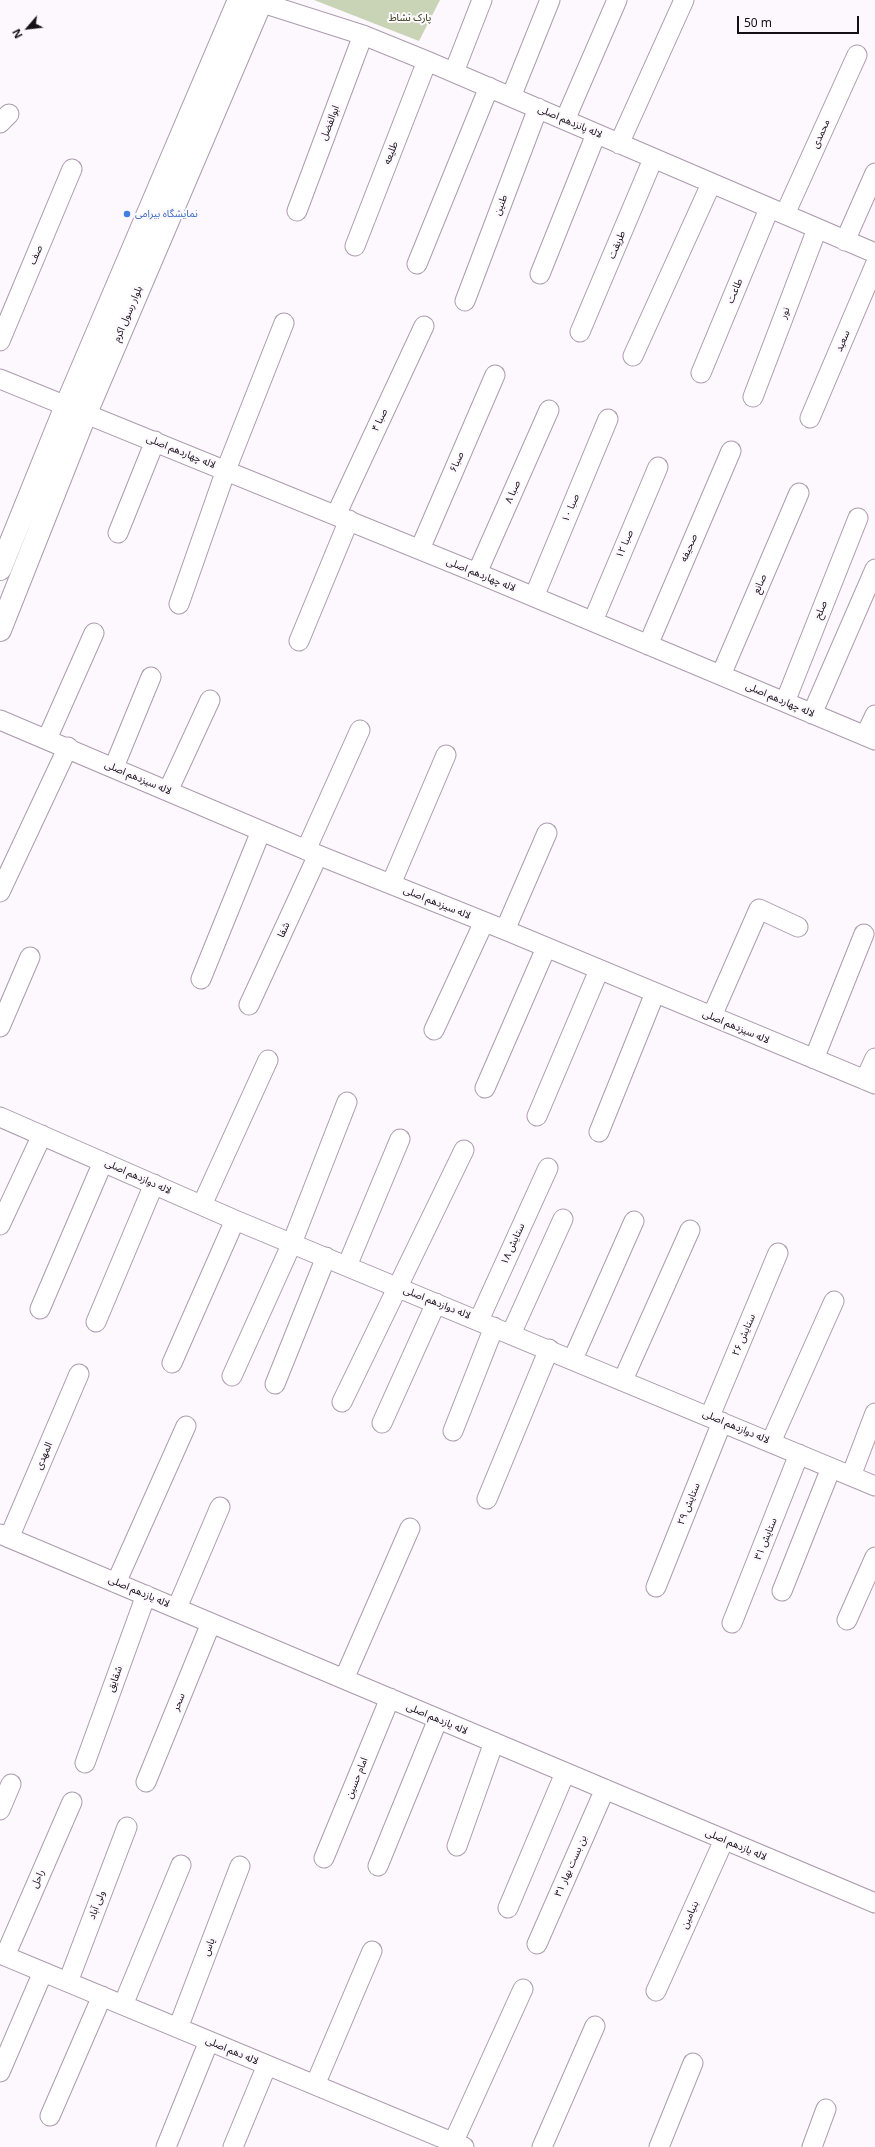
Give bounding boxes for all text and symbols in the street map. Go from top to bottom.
north arrow [8,8,48,48]
scale bar [739,8,861,34]
park label: پارک نشاط [389,12,431,24]
text: 50 m [744,14,772,31]
text: N [8,26,26,41]
street label: لاله پانزدهم اصلی [536,103,604,141]
street label: ابوالفضل [318,104,342,142]
street label: محمدی [809,118,833,150]
street label: طلیعه [381,140,401,166]
street label: طنین [492,193,510,217]
place label: نمایشگاه بیرامی [135,208,198,220]
marker: نمایشگاه بیرامی [122,209,132,219]
street label: طریقت [606,229,628,261]
street label: صف [27,243,45,267]
street label: طاعت [724,277,746,305]
street label: بلوار رسول اکرم [111,284,145,344]
street label: نور [777,306,793,320]
street label: سعید [833,328,853,354]
street label: صبا ۴ [370,407,390,433]
street label: لاله چهاردهم اصلی [145,433,217,471]
street label: صبا۶ [447,450,467,474]
street label: صبا ۸ [503,479,523,505]
street label: صبا ۱۰ [560,492,582,524]
street label: صبا ۱۲ [614,528,636,560]
street label: صحیفه [678,532,700,564]
street label: لاله چهاردهم اصلی [445,556,517,594]
street label: صانع [751,572,769,596]
street label: صلح [812,599,830,621]
street label: لاله چهاردهم اصلی [744,680,816,720]
street label: لاله سیزدهم اصلی [103,758,173,798]
street label: لاله سیزدهم اصلی [402,884,472,922]
street label: شفا [275,920,293,940]
street label: لاله سیزدهم اصلی [701,1007,771,1047]
street label: لاله دوازدهم اصلی [103,1157,173,1197]
street label: ستایش ۱۸ [499,1221,527,1267]
street label: لاله دوازدهم اصلی [402,1284,472,1322]
street label: ستایش ۲۶ [730,1312,758,1358]
street label: لاله دوازدهم اصلی [701,1408,771,1446]
street label: المهدی [33,1440,55,1472]
street label: ستایش ۲۹ [675,1481,703,1527]
street label: ستایش ۳۱ [752,1516,780,1562]
street label: لاله یازدهم اصلی [106,1574,172,1610]
street label: شقایق [105,1664,125,1694]
street label: سحر [170,1691,188,1713]
street label: لاله یازدهم اصلی [404,1701,470,1737]
street label: امام حسین [343,1756,371,1800]
street label: لاله یازدهم اصلی [703,1827,769,1863]
street label: بن بست بهار ٣١ [552,1834,590,1898]
street label: راحل [29,1868,47,1890]
street label: ولی آباد [86,1889,108,1921]
street label: بنیامین [679,1899,701,1931]
street label: یاس [200,1936,218,1958]
street label: لاله دهم اصلی [204,2034,260,2068]

